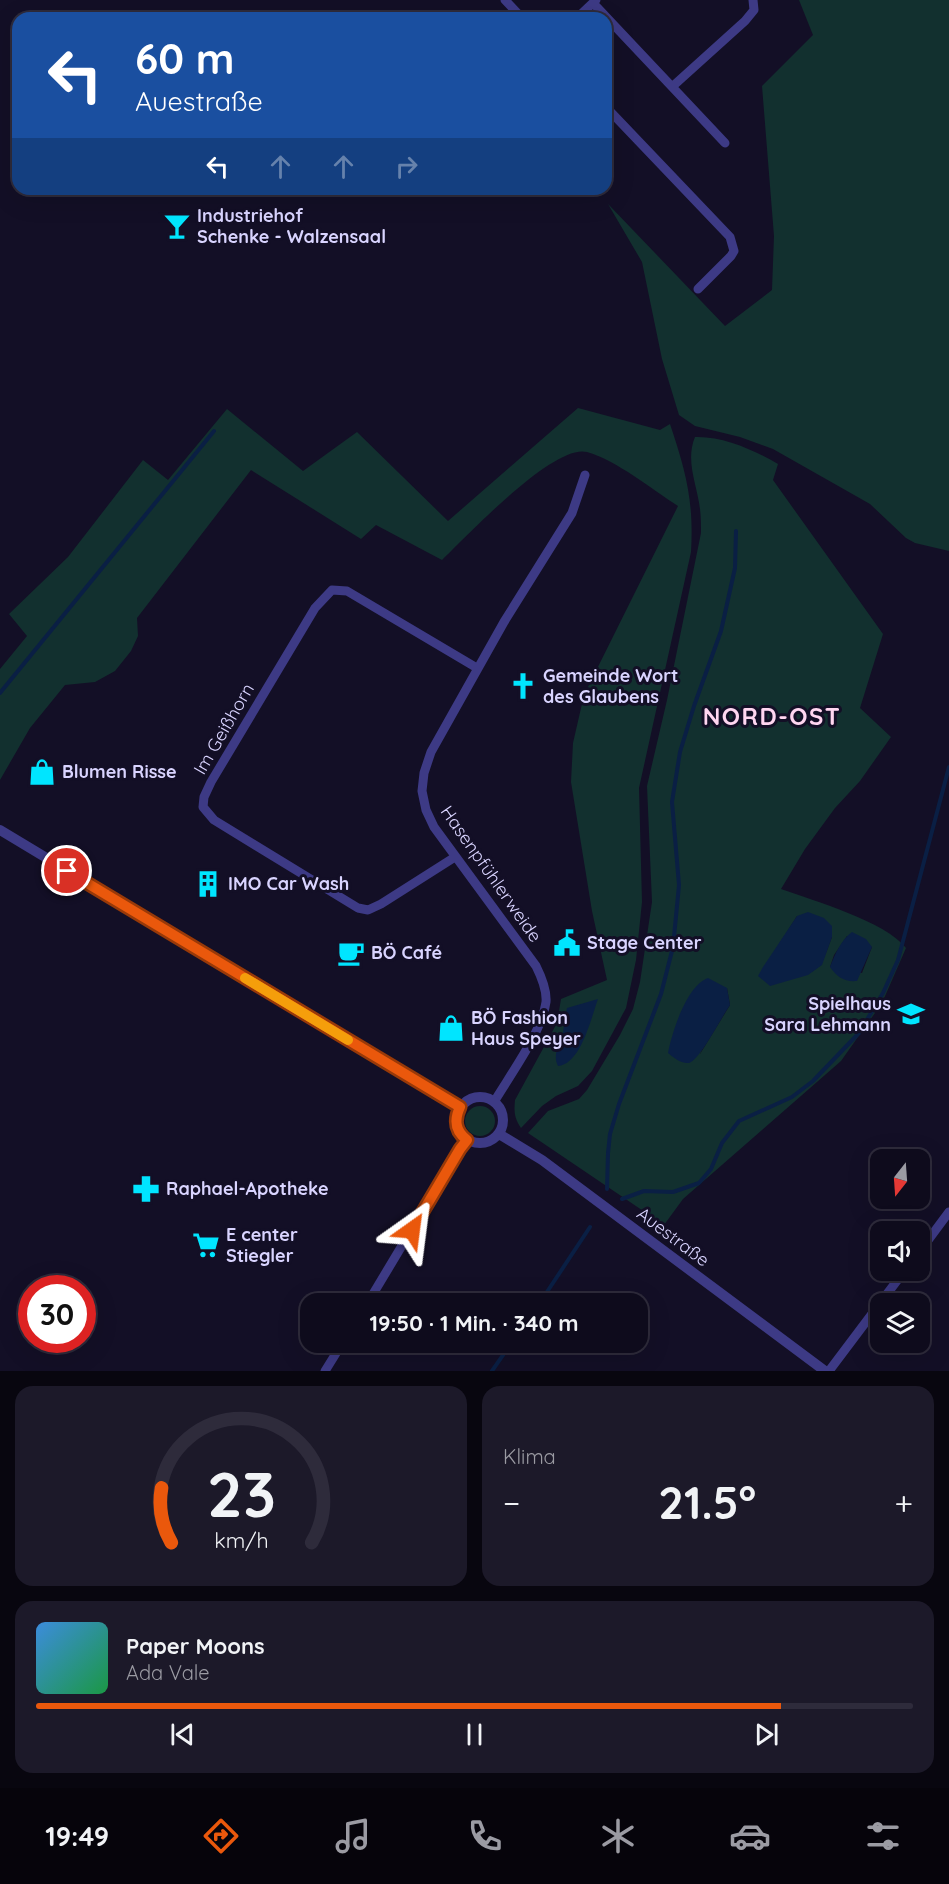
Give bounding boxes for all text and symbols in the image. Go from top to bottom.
text: 60 m [135,32,235,85]
icon: left [36,36,114,114]
text: Auestraße [135,84,263,118]
icon: left [201,150,234,183]
icon: ahead [264,150,297,183]
icon: ahead [327,150,360,183]
icon: right [390,150,423,183]
place label: Industriehof Schenke - Walzensaal [197,204,386,248]
bar icon: Industriehof Schenke - Walzensaal [162,211,192,241]
place label: Gemeinde Wort des Glaubens [543,664,678,708]
church icon: Gemeinde Wort des Glaubens [508,671,538,701]
street label: Im Geißhorn [188,679,259,779]
district label: NORD-OST [703,701,841,731]
shop icon: Blumen Risse [27,757,57,787]
place label: Blumen Risse [62,760,177,783]
street label: Hasenpfühlerweide [436,801,547,946]
pin [41,845,92,896]
icon: arrive [50,854,83,887]
building icon: IMO Car Wash [193,869,223,899]
place label: IMO Car Wash [228,872,349,895]
public building icon: Stage Center [552,928,582,958]
place label: Stage Center [587,931,702,954]
cafe icon: BÖ Café [336,938,366,968]
place label: BÖ Café [371,941,442,964]
place label: Spielhaus Sara Lehmann [764,992,891,1036]
school or university icon: Spielhaus Sara Lehmann [896,999,926,1029]
place label: BÖ Fashion Haus Speyer [471,1006,581,1050]
shop icon: BÖ Fashion Haus Speyer [436,1013,466,1043]
north arrow [870,1149,930,1209]
map controls [870,1149,930,1353]
pharmacy icon: Raphael-Apotheke [131,1174,161,1204]
place label: Raphael-Apotheke [166,1177,329,1200]
position arrow [380,1198,444,1262]
street label: Auestraße [632,1202,714,1271]
button: sound [870,1221,930,1281]
place label: E center Stiegler [226,1223,298,1267]
supermarket icon: E center Stiegler [191,1230,221,1260]
speed limit sign: 30 [18,1275,96,1353]
button: layers [870,1293,930,1353]
text: 19:50 · 1 Min. · 340 m [370,1309,578,1337]
text: Klima [503,1444,556,1469]
text: 23 [206,1455,276,1533]
text: 21.5° [658,1474,756,1530]
text: − [503,1482,520,1523]
text: + [894,1482,913,1523]
text: km/h [214,1527,268,1553]
text: Paper Moons [126,1632,265,1660]
text: Ada Vale [126,1660,210,1685]
icon: previous [166,1718,199,1751]
icon: pause [458,1718,491,1751]
icon: next [750,1718,783,1751]
icon: directions [200,1815,242,1857]
icon: music [332,1815,374,1857]
icon: phone [464,1815,506,1857]
icon: climate [597,1815,639,1857]
icon: car [729,1815,771,1857]
icon: filters [862,1815,904,1857]
text: 19:49 [45,1819,109,1853]

